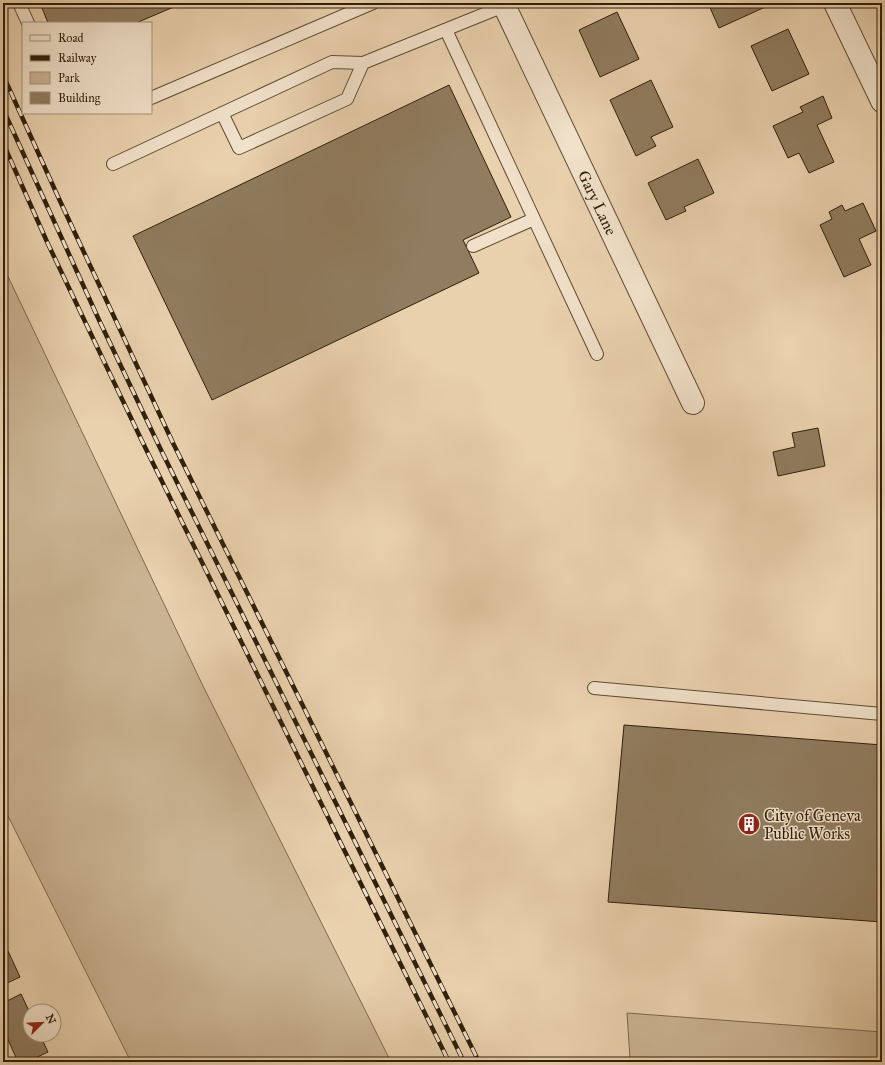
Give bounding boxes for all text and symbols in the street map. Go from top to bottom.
legend [22,22,152,114]
text: Road [58,31,84,45]
text: Railway [58,51,97,65]
text: Park [58,71,80,85]
text: Building [58,91,101,106]
street label: Gary Lane [574,167,621,239]
place label: City of Geneva Public Works [764,806,861,843]
building icon: City of Geneva Public Works [736,811,762,837]
north arrow [22,1003,62,1043]
text: N [43,1012,59,1027]

